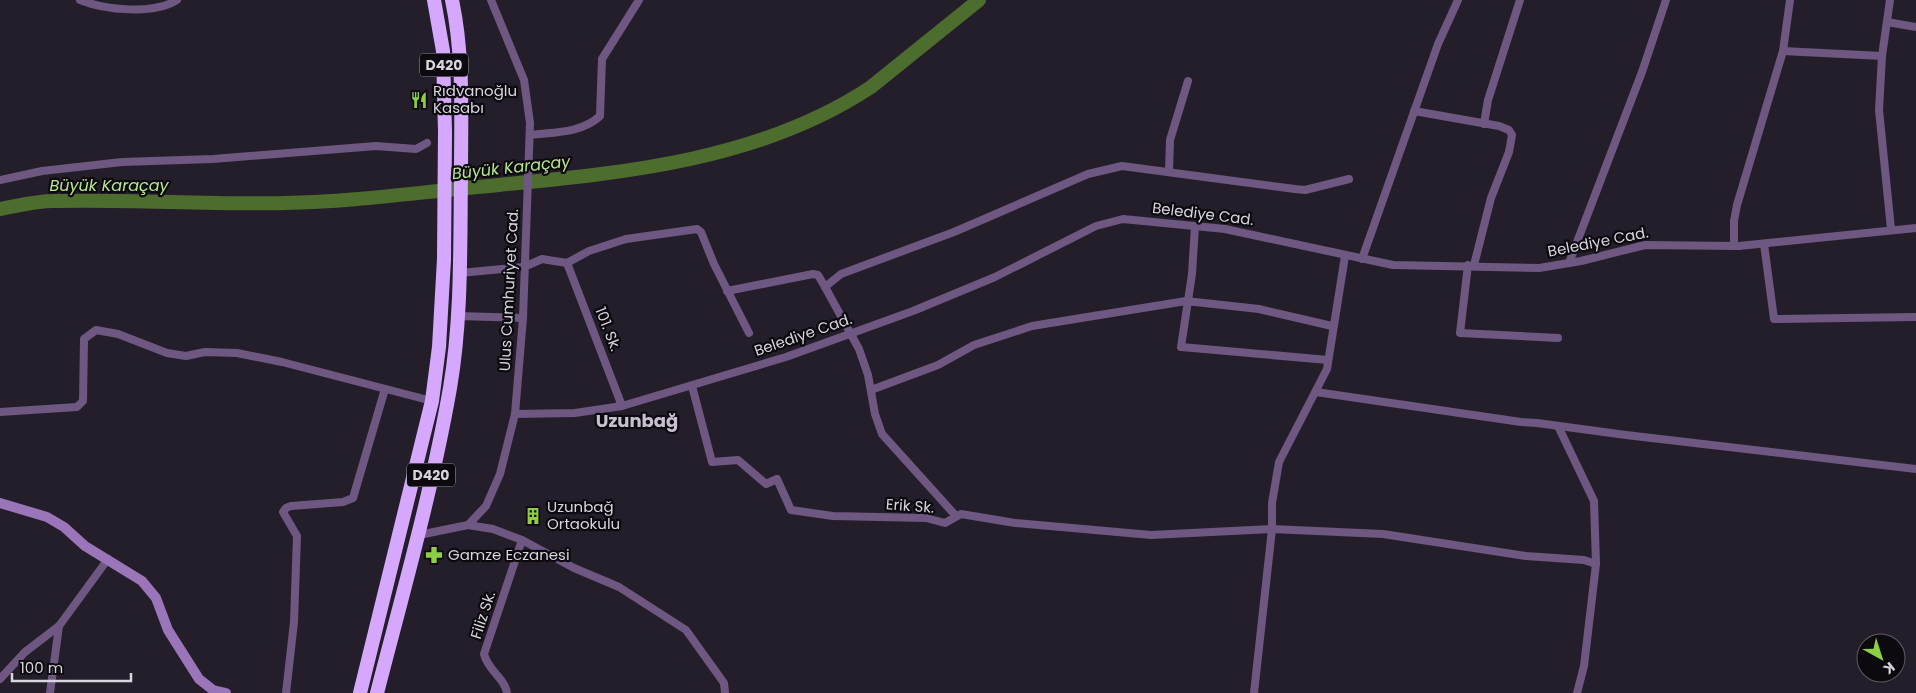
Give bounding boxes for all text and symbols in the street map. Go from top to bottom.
road number: D420 [420,54,468,76]
place label: Rıdvanoğlu Kasabı [433,80,517,118]
restaurant icon: Rıdvanoğlu Kasabı [409,90,429,110]
water label: Büyük Karaçay [451,150,572,185]
water label: Büyük Karaçay [49,174,170,197]
street label: Belediye Cad. [1151,197,1255,230]
street label: Ulus Cumhuriyet Cad. [494,208,523,372]
street label: Belediye Cad. [1546,221,1650,262]
street label: 101. Sk. [590,304,626,354]
street label: Belediye Cad. [751,308,855,361]
district label: Uzunbağ [596,408,678,433]
road number: D420 [407,464,455,486]
street label: Erik Sk. [885,493,935,518]
place label: Uzunbağ Ortaokulu [547,496,620,534]
building icon: Uzunbağ Ortaokulu [523,506,543,526]
place label: Gamze Eczanesi [448,544,570,565]
pharmacy icon: Gamze Eczanesi [424,545,444,565]
street label: Filiz Sk. [465,588,500,641]
north arrow [1856,633,1906,683]
scale bar [12,650,131,682]
text: 100 m [20,657,63,678]
text: K [1879,657,1899,679]

